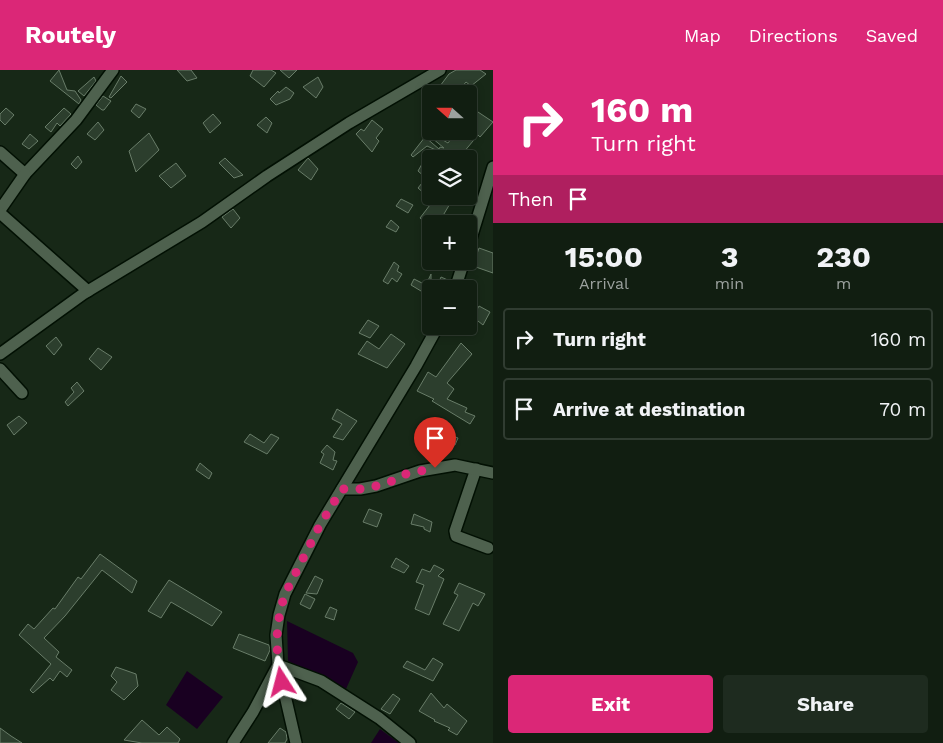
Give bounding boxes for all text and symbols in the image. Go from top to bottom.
text: Routely [25,21,116,49]
text: Map [684,25,721,46]
text: Directions [749,25,838,46]
text: Saved [866,25,918,46]
north arrow [422,85,478,140]
map controls [422,85,477,335]
text: 160 m [591,89,693,131]
icon: right [508,90,573,155]
text: Turn right [591,131,696,156]
button: layers [422,150,477,205]
icon: arrive [564,185,592,213]
text: Then [508,188,554,211]
button: + [422,215,477,270]
text: 15:00 [565,239,643,274]
text: 3 [721,239,738,274]
text: 230 [816,239,871,274]
text: Arrival [579,274,629,293]
text: min [715,274,744,293]
text: m [836,274,851,293]
button: − [422,280,477,335]
icon: right [510,325,538,353]
text: Turn right [553,328,646,351]
text: 160 m [871,328,926,351]
icon: arrive [510,395,538,423]
text: Arrive at destination [553,398,745,421]
text: 70 m [879,398,926,421]
pin [414,417,456,468]
icon: arrive [421,424,449,452]
position arrow [255,655,307,707]
button: Exit [508,675,713,733]
button: Share [723,675,928,733]

